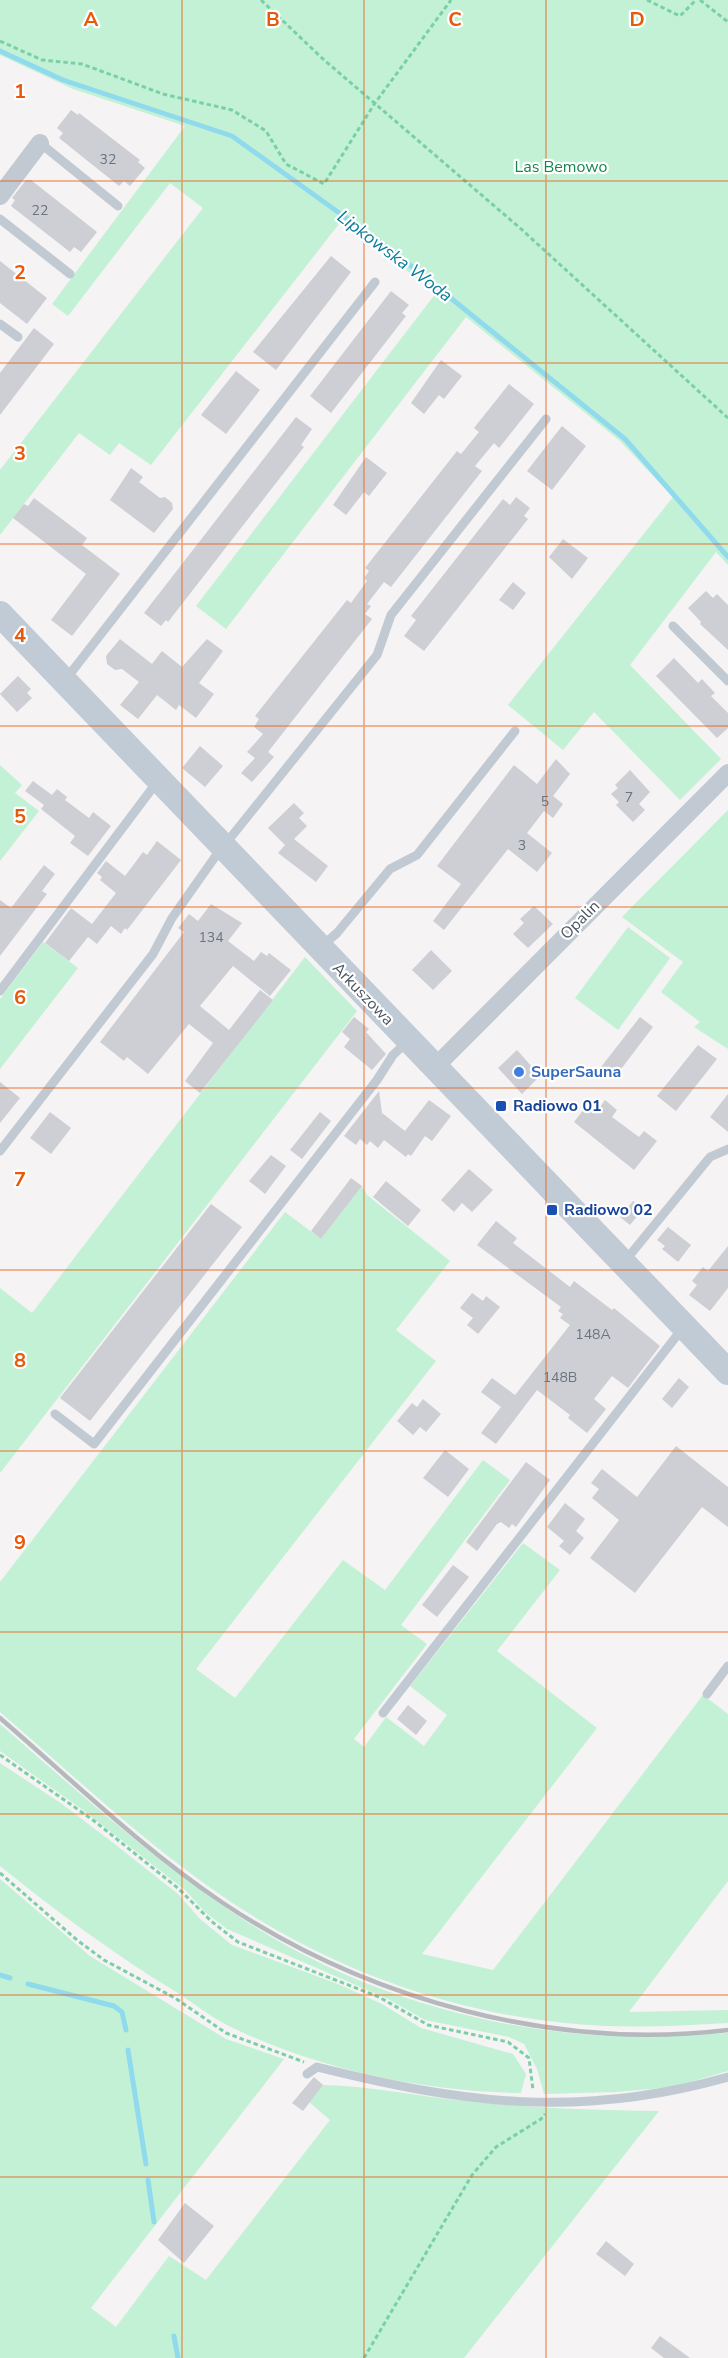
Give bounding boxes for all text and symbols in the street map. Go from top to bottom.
text: A [84,6,99,33]
text: B [266,6,280,33]
text: C [448,6,462,33]
text: D [629,6,645,33]
text: 1 [14,78,26,105]
house number: 32 [100,150,116,169]
park label: Las Bemowo [514,156,608,178]
house number: 22 [32,201,48,220]
water label: Lipkowska Woda [332,205,458,307]
text: 2 [14,259,26,286]
text: 3 [14,440,26,467]
text: 4 [14,622,26,649]
house number: 7 [625,788,633,807]
house number: 5 [541,792,549,811]
text: 5 [14,803,26,830]
house number: 3 [518,836,526,855]
street label: Opalin [555,895,605,945]
house number: 134 [198,928,224,947]
street label: Arkuszowa [327,958,399,1030]
text: 6 [14,984,26,1011]
place label: SuperSauna [531,1061,621,1083]
marker: SuperSauna [512,1065,526,1079]
place label: Radiowo 01 [513,1095,602,1117]
marker: Radiowo 01 [494,1099,508,1113]
text: 7 [14,1166,26,1193]
place label: Radiowo 02 [564,1199,653,1221]
marker: Radiowo 02 [545,1203,559,1217]
house number: 148A [575,1325,611,1344]
text: 8 [14,1347,26,1374]
house number: 148B [543,1368,577,1387]
text: 9 [14,1529,26,1556]

